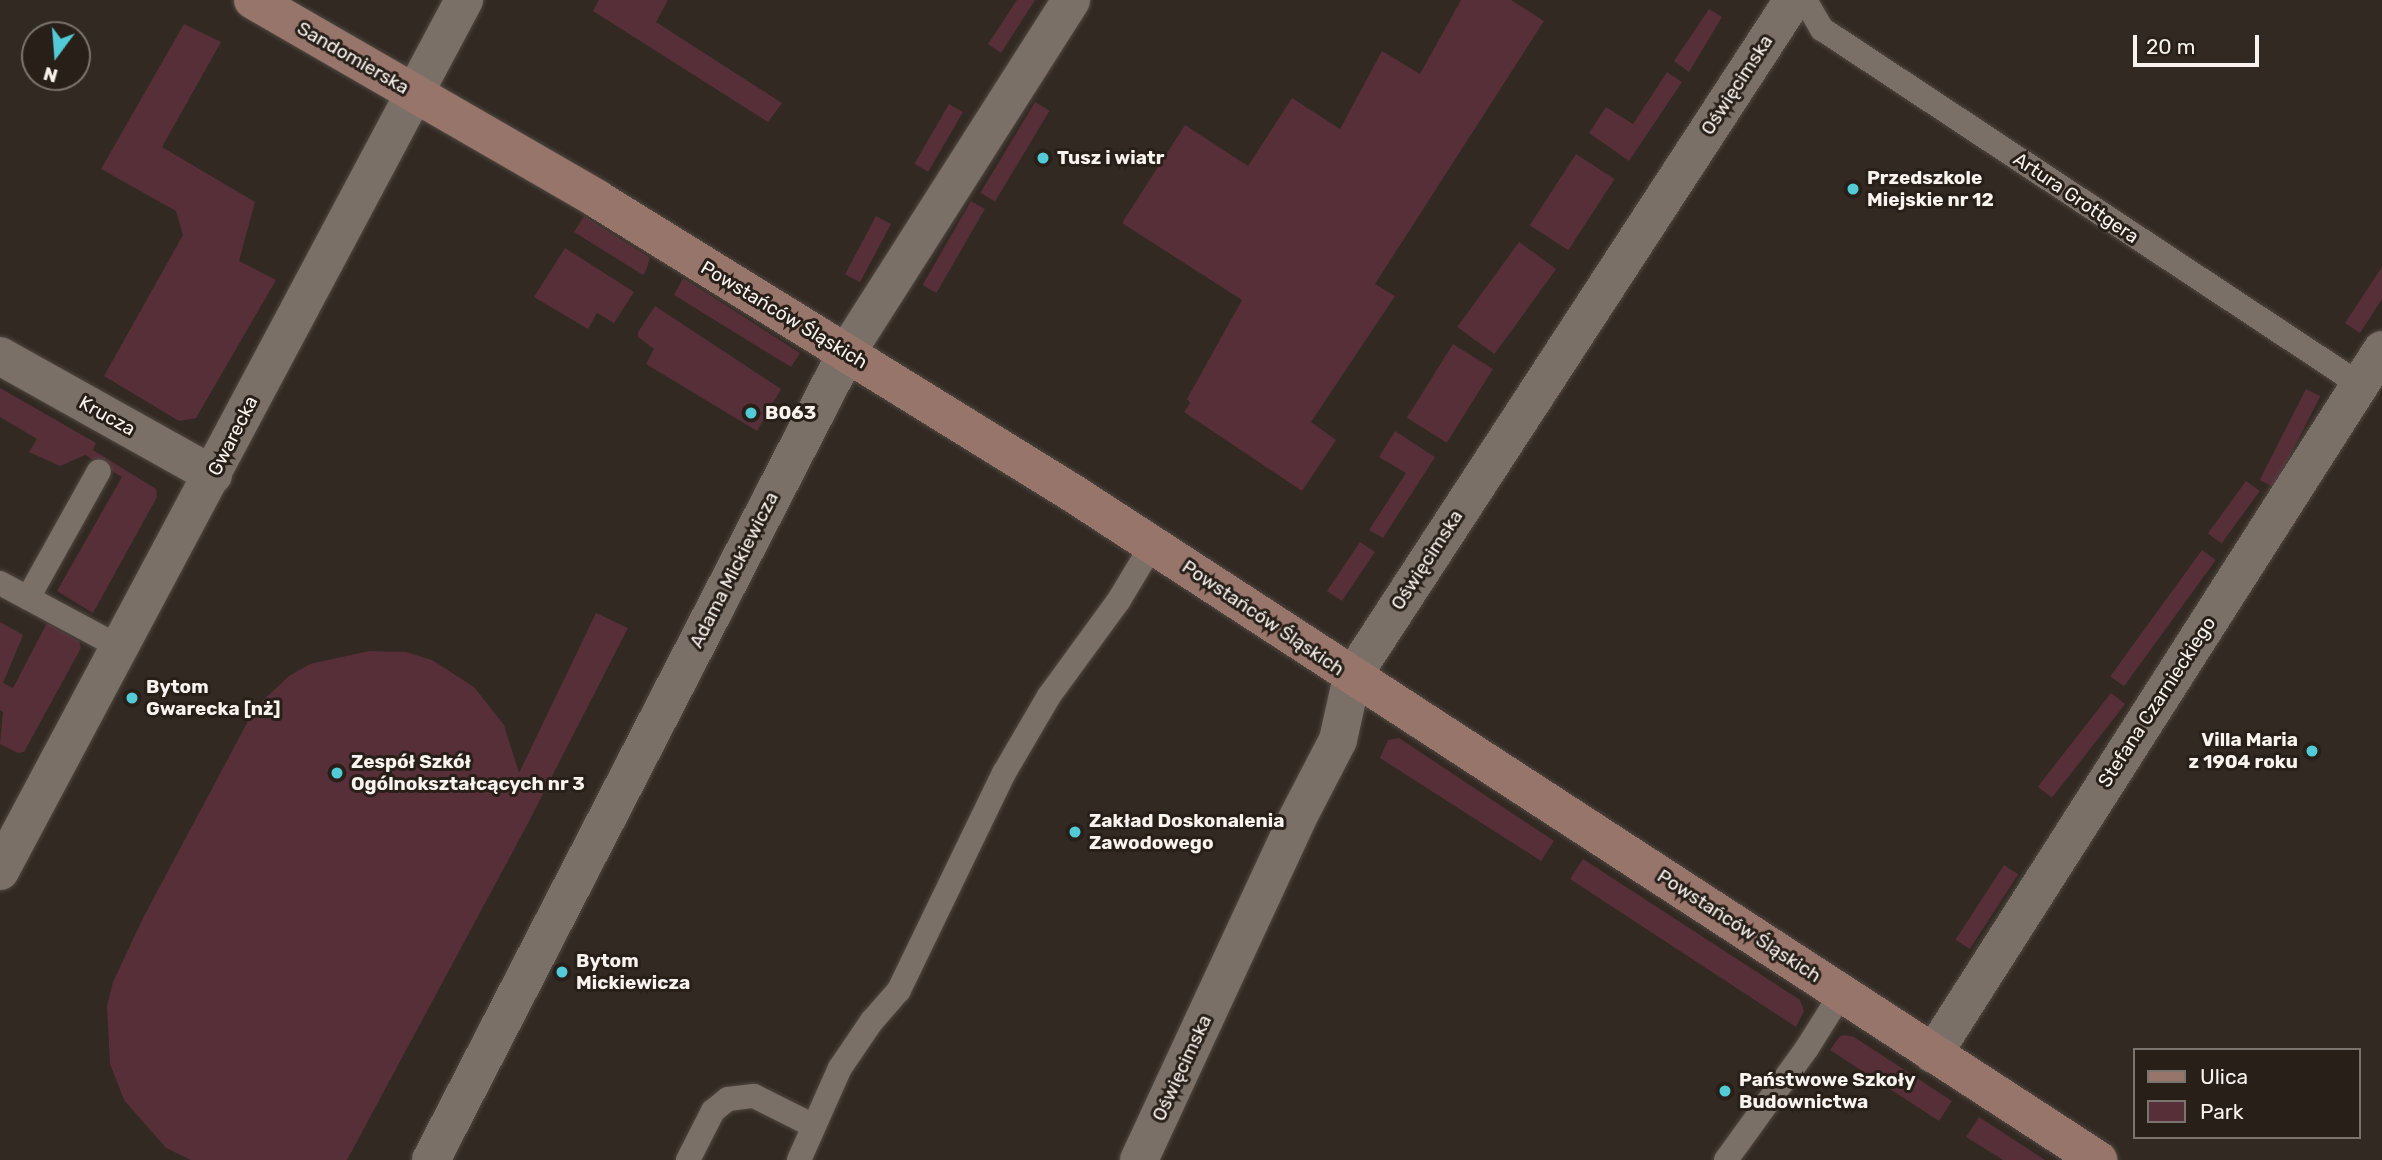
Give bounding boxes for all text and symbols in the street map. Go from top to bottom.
street label: Sandomierska [293,17,413,99]
north arrow [21,21,91,91]
scale bar [2137,21,2263,65]
street label: Oświęcimska [1696,31,1778,139]
text: 20 m [2146,34,2195,59]
text: N [41,62,60,88]
place label: Tusz i wiatr [1057,147,1165,169]
street label: Artura Grottgera [2009,148,2143,248]
marker: Tusz i wiatr [1035,150,1051,166]
place label: Przedszkole Miejskie nr 12 [1867,167,1994,211]
marker: Przedszkole Miejskie nr 12 [1845,181,1861,197]
street label: Powstańców Śląskich [696,256,872,374]
street label: Krucza [75,391,139,441]
street label: Gwarecka [203,392,263,480]
place label: B063 [765,402,816,424]
marker: B063 [743,405,759,421]
street label: Adama Mickiewicza [685,488,783,652]
street label: Oświęcimska [1386,506,1468,614]
street label: Powstańców Śląskich [1177,555,1349,681]
street label: Stefana Czarnieckiego [2093,612,2221,792]
place label: Bytom Gwarecka [nż] [146,676,281,720]
marker: Bytom Gwarecka [nż] [124,690,140,706]
place label: Villa Maria z 1904 roku [2188,729,2298,773]
marker: Villa Maria z 1904 roku [2304,743,2320,759]
place label: Zespół Szkół Ogólnokształcących nr 3 [351,751,585,795]
marker: Zespół Szkół Ogólnokształcących nr 3 [329,765,345,781]
place label: Zakład Doskonalenia Zawodowego [1089,810,1284,854]
marker: Zakład Doskonalenia Zawodowego [1067,824,1083,840]
street label: Powstańców Śląskich [1653,864,1825,988]
place label: Bytom Mickiewicza [576,950,690,994]
marker: Bytom Mickiewicza [554,964,570,980]
street label: Oświęcimska [1147,1011,1217,1125]
legend [2134,1048,2361,1139]
text: Ulica [2200,1064,2248,1089]
place label: Państwowe Szkoły Budownictwa [1739,1069,1916,1113]
marker: Państwowe Szkoły Budownictwa [1717,1083,1733,1099]
text: Park [2200,1099,2244,1124]

